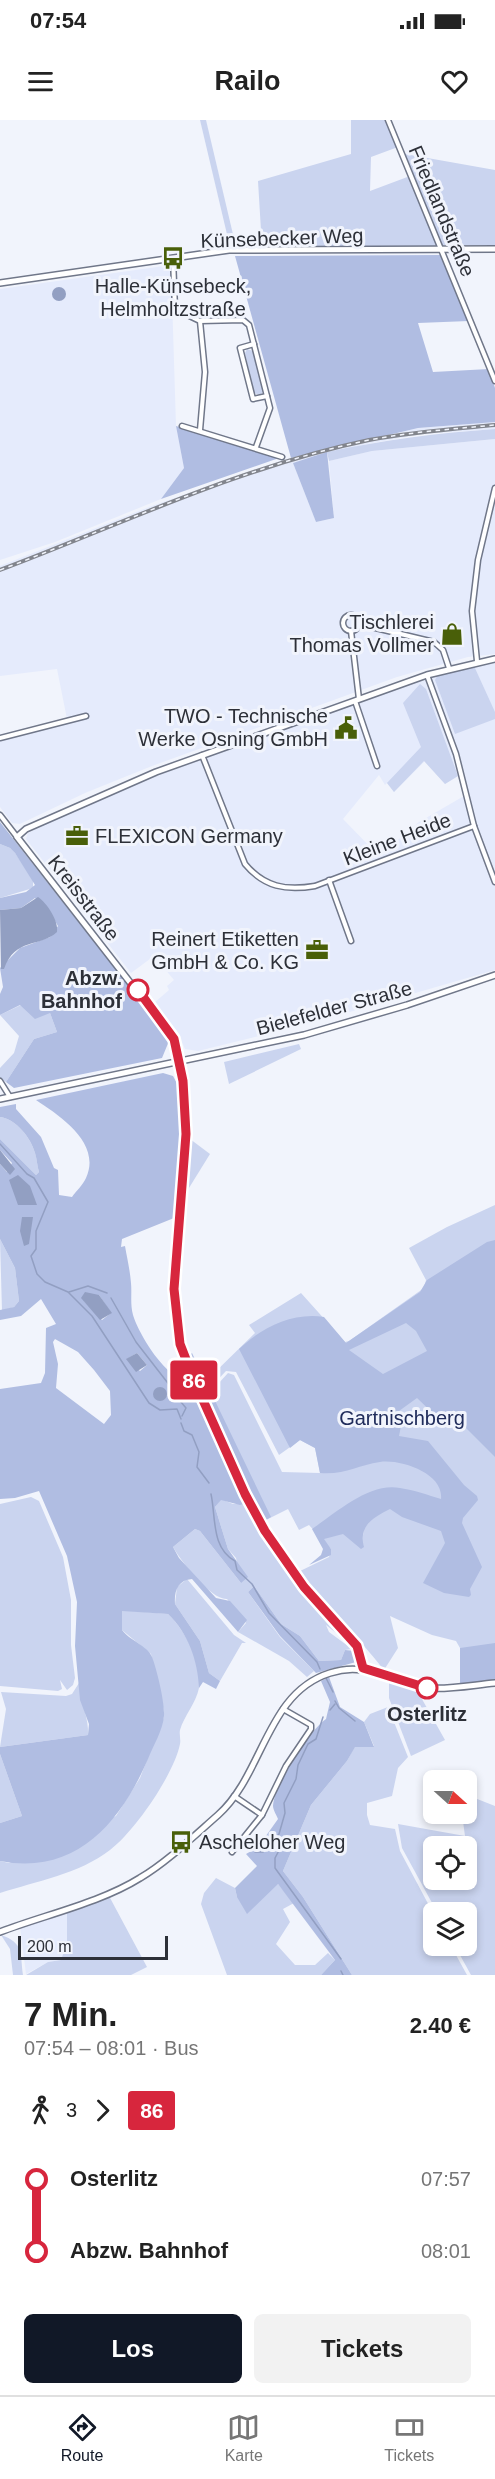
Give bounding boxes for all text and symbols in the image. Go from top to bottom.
text: 07:54 [30,8,86,33]
icon: menu [24,65,57,98]
icon: heart [438,65,471,98]
text: Railo [214,66,281,96]
street label: Friedlandstraße [405,142,479,280]
street label: Künsebecker Weg [200,224,364,252]
bus stop icon: Halle-Künsebeck, Helmholtzstraße [160,245,186,271]
place label: Halle-Künsebeck, Helmholtzstraße [95,275,251,320]
place label: Tischlerei Thomas Vollmer [290,611,434,656]
shop icon: Tischlerei Thomas Vollmer [439,621,465,647]
place label: TWO - Technische Werke Osning GmbH [138,705,328,750]
public building icon: TWO - Technische Werke Osning GmbH [333,715,359,741]
street label: Kleine Heide [340,808,454,870]
office icon: FLEXICON Germany [64,823,90,849]
place label: FLEXICON Germany [95,825,283,847]
street label: Kreisstraße [44,851,124,945]
place label: Reinert Etiketten GmbH & Co. KG [151,928,299,973]
office icon: Reinert Etiketten GmbH & Co. KG [304,937,330,963]
place label: Abzw. Bahnhof [41,967,122,1012]
street label: Bielefelder Straße [254,977,414,1039]
marker: Abzw. Bahnhof [127,979,149,1001]
line badge: 86 [167,1360,221,1400]
text: 86 [182,1369,206,1392]
park label: Gartnischberg [339,1407,465,1429]
marker: Osterlitz [416,1677,438,1699]
place label: Osterlitz [387,1703,467,1725]
north arrow [423,1770,477,1824]
map controls [423,1770,477,1956]
bus stop icon: Ascheloher Weg [168,1829,194,1855]
place label: Ascheloher Weg [199,1831,345,1853]
button: locate [423,1836,477,1890]
button: layers [423,1902,477,1956]
scale bar [18,1933,168,1960]
text: 200 m [27,1938,71,1955]
text: 7 Min. [24,1996,118,2033]
text: 2.40 € [410,2013,471,2038]
text: 07:54 – 08:01 · Bus [24,2037,199,2059]
icon: walk [24,2094,57,2127]
icon: forward [86,2094,119,2127]
text: 3 [66,2099,77,2121]
text: 86 [140,2099,163,2122]
text: Osterlitz [70,2166,158,2191]
text: 07:57 [421,2168,471,2190]
text: Abzw. Bahnhof [70,2238,228,2263]
text: 08:01 [421,2240,471,2262]
button: Los [24,2314,242,2383]
button: Tickets [254,2314,471,2383]
tab: Route [61,2411,103,2465]
tab: Karte [225,2411,263,2465]
tab: Tickets [384,2411,434,2465]

